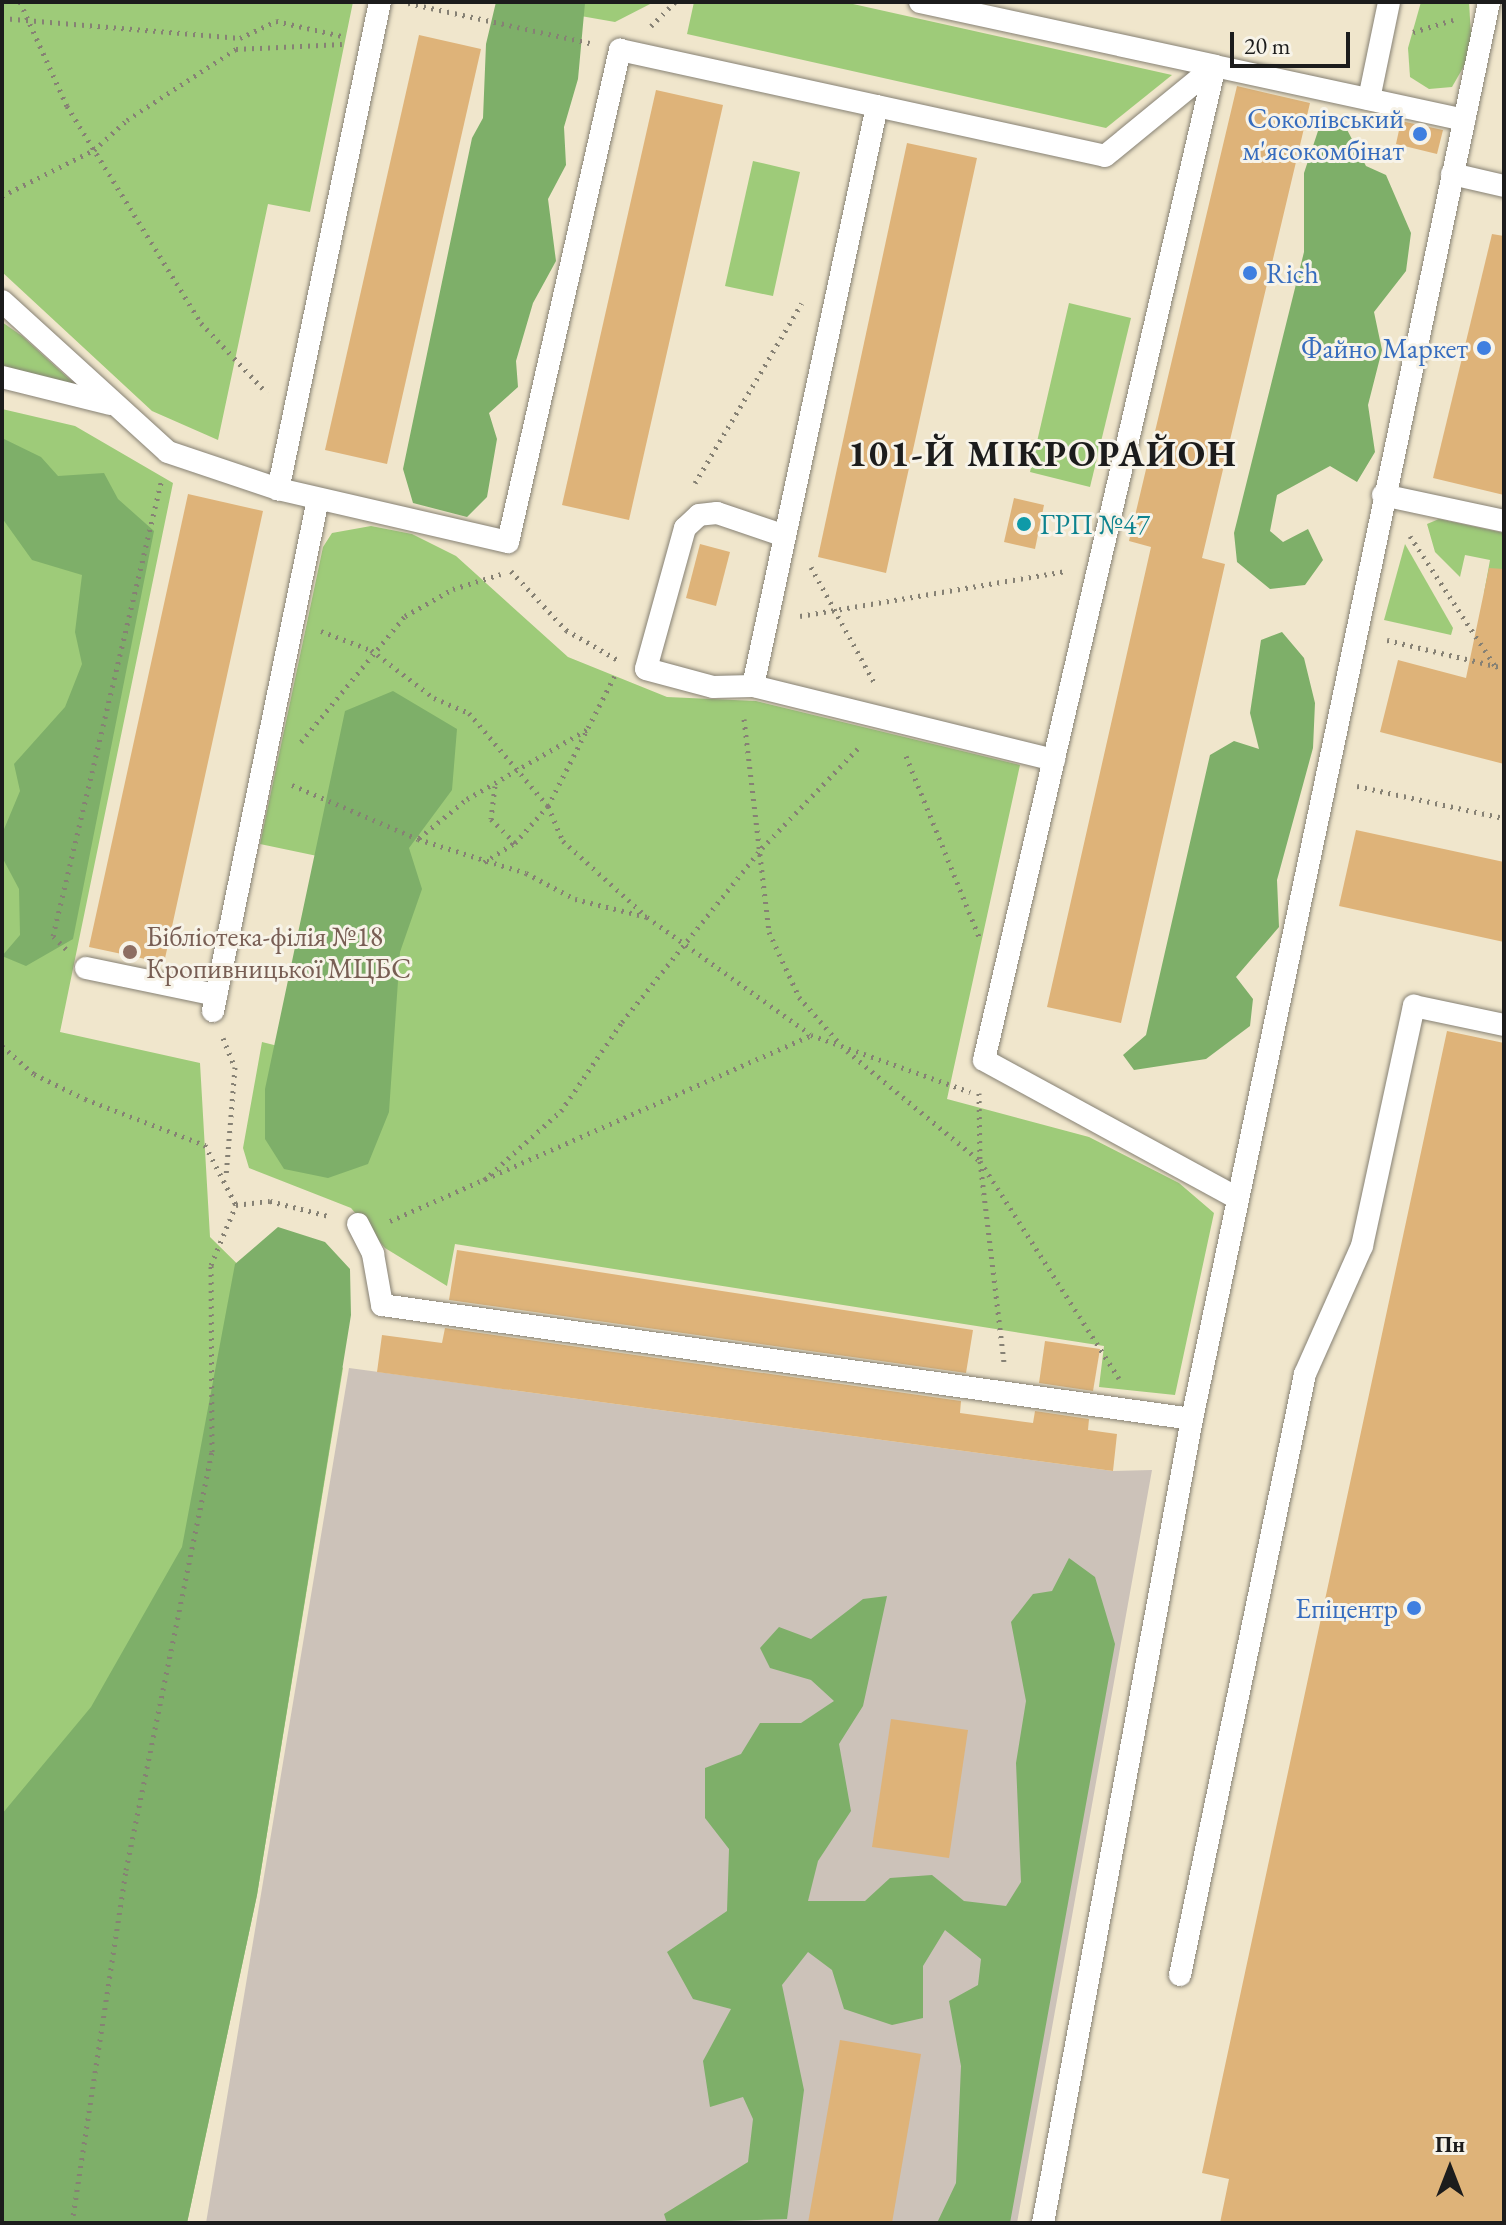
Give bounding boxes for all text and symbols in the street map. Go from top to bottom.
scale bar [1234,16,1354,66]
text: 20 m [1244,30,1291,61]
place label: Соколівський м'ясокомбінат [1242,101,1404,167]
marker: Соколівський м'ясокомбінат [1411,125,1429,143]
place label: Rich [1266,256,1319,290]
marker: Rich [1241,264,1259,282]
place label: Файно Маркет [1301,331,1468,365]
marker: Файно Маркет [1475,339,1493,357]
district label: 101-Й МІКРОРАЙОН [848,432,1238,476]
place label: ГРП №47 [1040,507,1150,541]
marker: ГРП №47 [1015,515,1033,533]
place label: Бібліотека-філія №18 Кропивницької МЦБС [146,919,411,985]
marker: Бібліотека-філія №18 Кропивницької МЦБС [121,943,139,961]
place label: Епіцентр [1295,1591,1398,1625]
marker: Епіцентр [1405,1599,1423,1617]
north arrow [1410,2129,1490,2209]
text: Пн [1435,2130,1465,2159]

